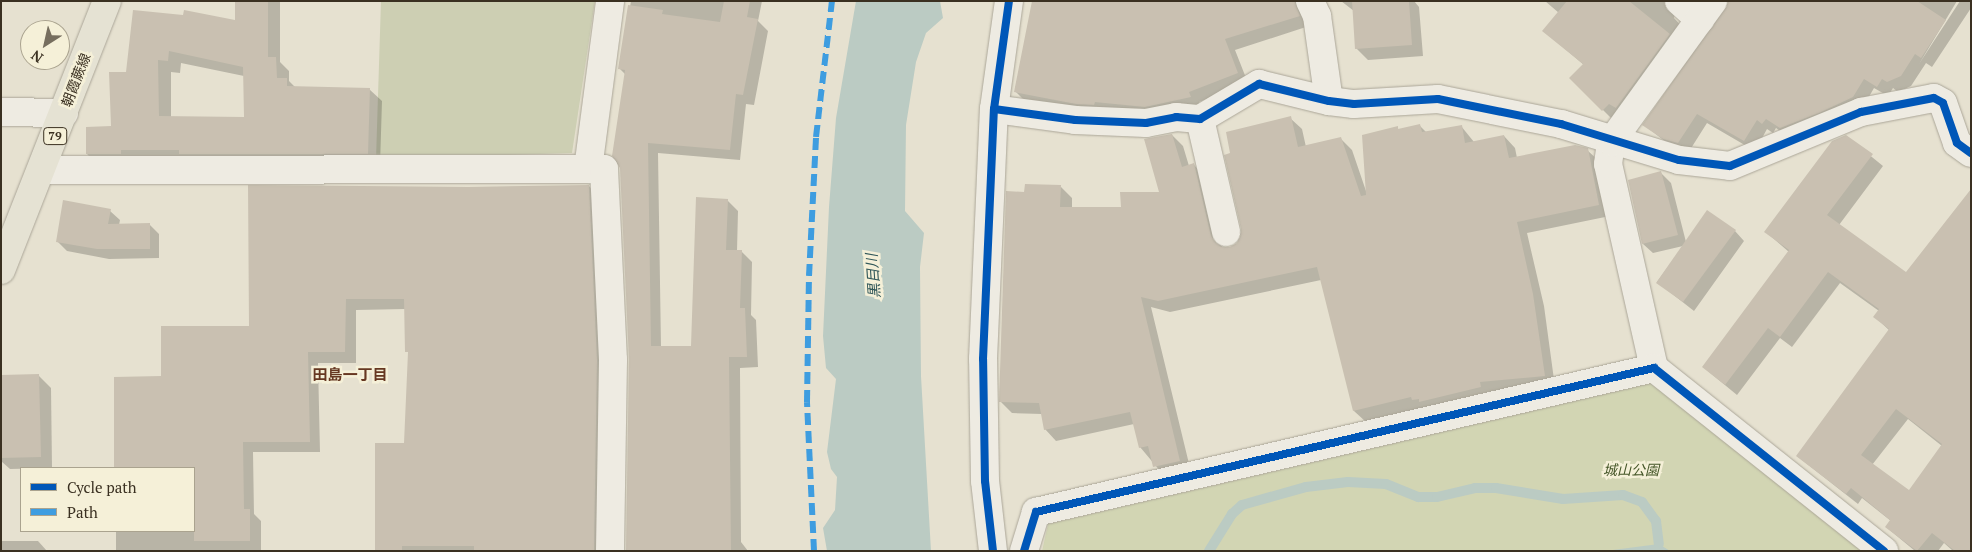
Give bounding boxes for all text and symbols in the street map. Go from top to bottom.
north arrow [20,20,70,70]
text: N [27,46,46,68]
street label: 朝霞蕨線 [58,51,94,109]
road number: 79 [42,126,68,146]
water label: 黒目川 [862,253,884,299]
district label: 田島一丁目 [313,366,387,384]
park label: 城山公園 [1603,462,1659,478]
legend [20,467,195,532]
text: Cycle path [67,477,137,497]
text: Path [67,502,98,522]

